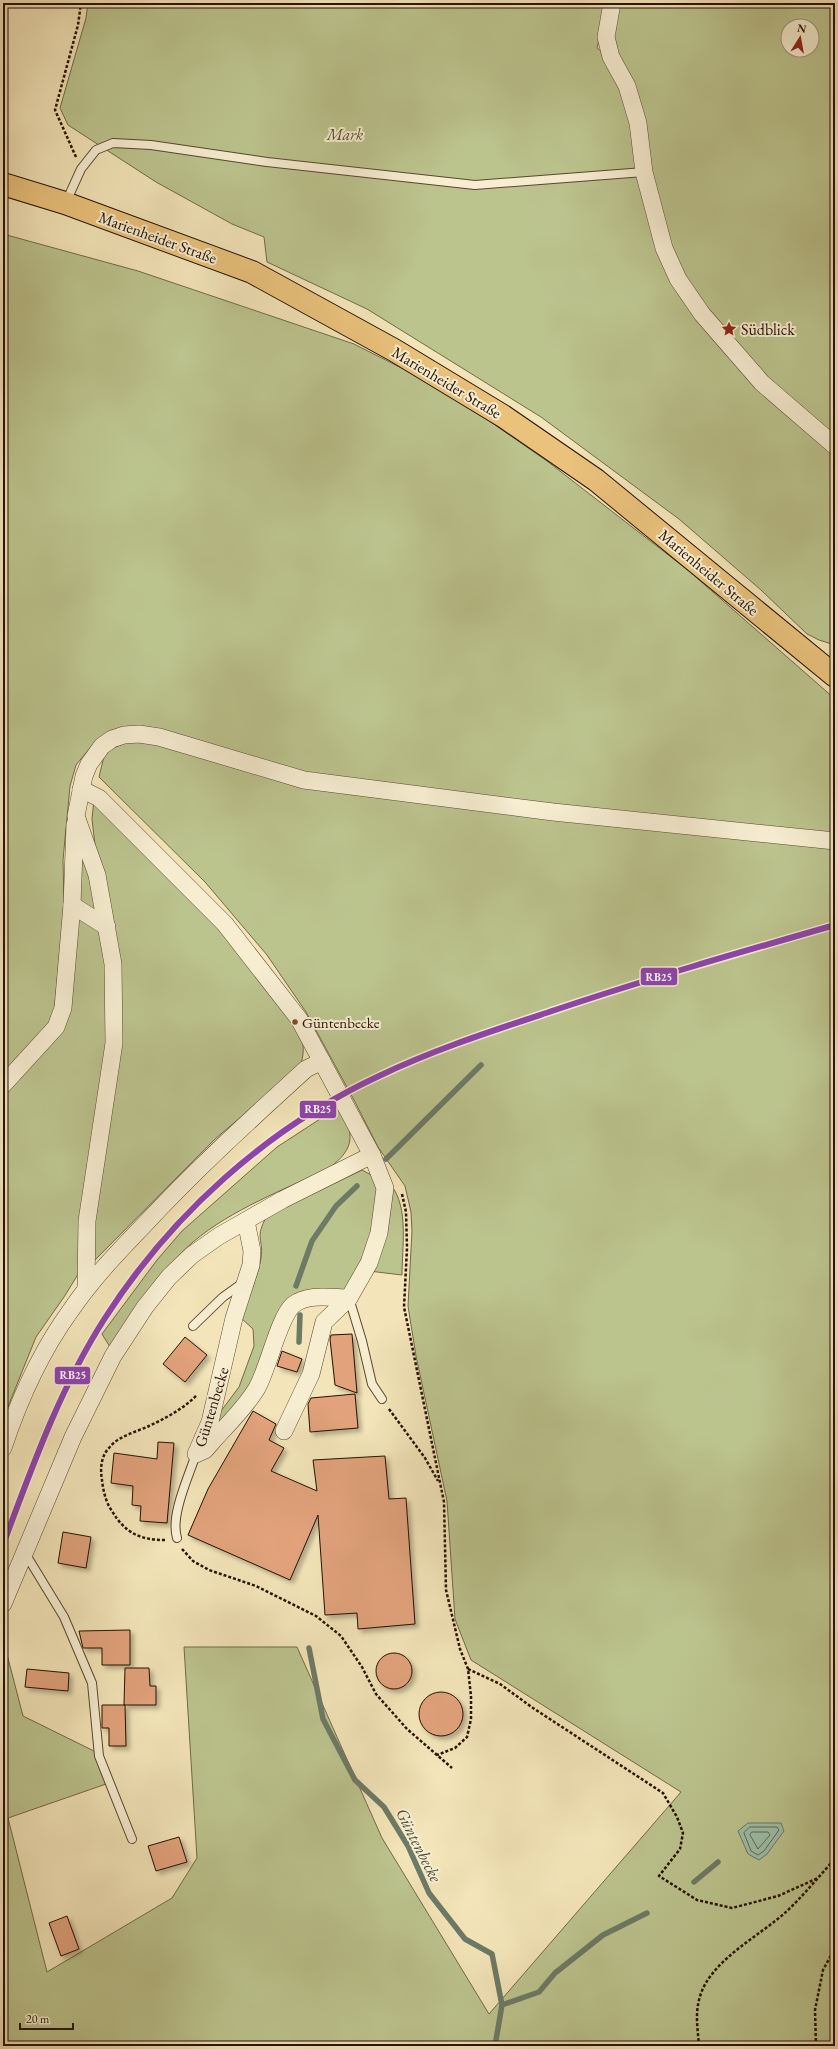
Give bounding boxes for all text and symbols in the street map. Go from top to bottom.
north arrow [780,18,820,58]
text: N [796,20,808,36]
park label: Mark [326,124,364,145]
street label: Marienheider Straße [96,206,220,269]
place label: Südblick [741,319,795,340]
place icon: Südblick [720,320,738,338]
street label: Marienheider Straße [388,341,505,423]
street label: Marienheider Straße [654,524,763,620]
line badge: RB25 [640,967,678,986]
text: RB25 [646,970,672,984]
place label: Güntenbecke [302,1013,380,1032]
marker: Güntenbecke [290,1017,300,1027]
line badge: RB25 [299,1100,337,1119]
text: RB25 [305,1102,331,1116]
street label: Güntenbecke [189,1364,234,1450]
line badge: RB25 [54,1366,91,1385]
text: RB25 [60,1368,86,1382]
water label: Güntenbecke [391,1804,447,1886]
scale bar [20,2005,73,2031]
text: 20 m [26,2011,50,2027]

